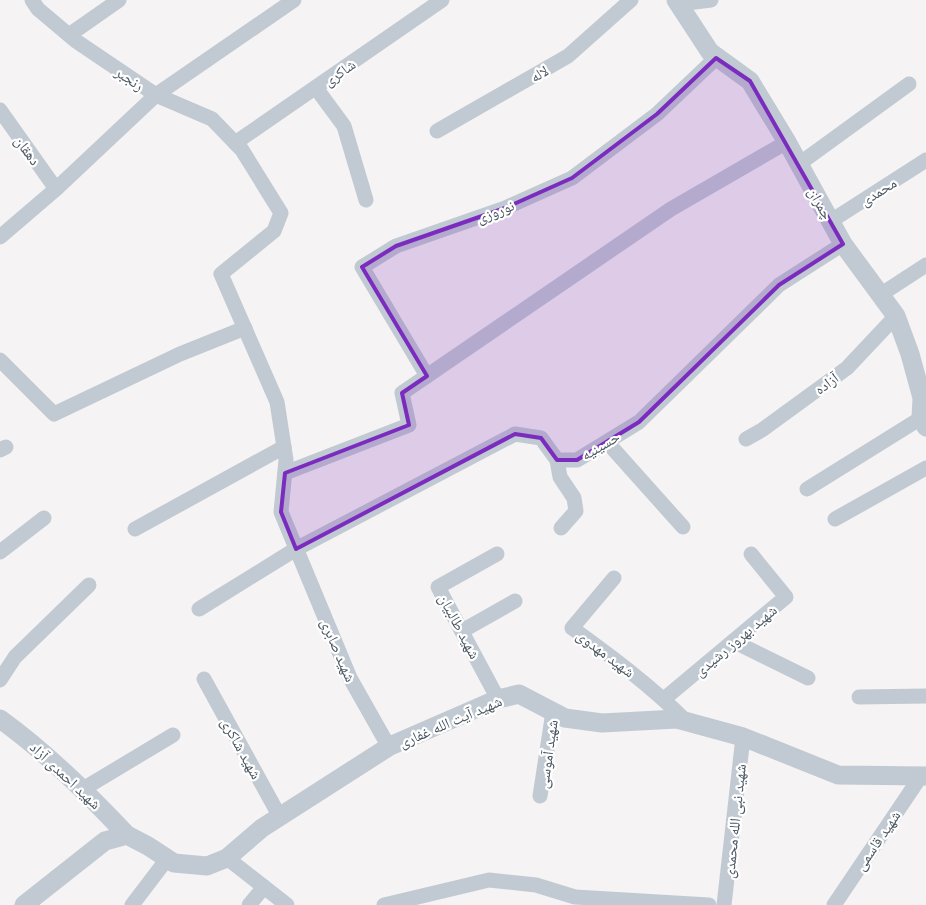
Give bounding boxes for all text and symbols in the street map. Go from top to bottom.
street label: شاکری [319,54,360,91]
street label: لاله [526,60,552,86]
street label: رنجبر [111,61,148,95]
street label: دهقان [10,131,46,170]
street label: محمدی [856,172,901,211]
street label: چمران [803,183,838,224]
street label: نوروزی [473,195,517,228]
street label: آزاده [810,367,843,399]
street label: حسینیه [577,426,623,464]
street label: شهید طالبیان [434,590,486,663]
street label: شهید بهروز رشیدی [689,599,781,681]
street label: شهید صابری [316,615,361,685]
street label: شهید مهدوی [572,625,639,682]
street label: شهید آیت الله غفاری [395,690,505,753]
street label: شهید شاکری [216,714,267,783]
street label: شهید آموسی [532,718,563,790]
street label: شهید احمدی آزاد [25,737,106,814]
street label: شهید نبی الله محمدی [718,763,751,879]
street label: شهید قاسمی [850,806,905,875]

